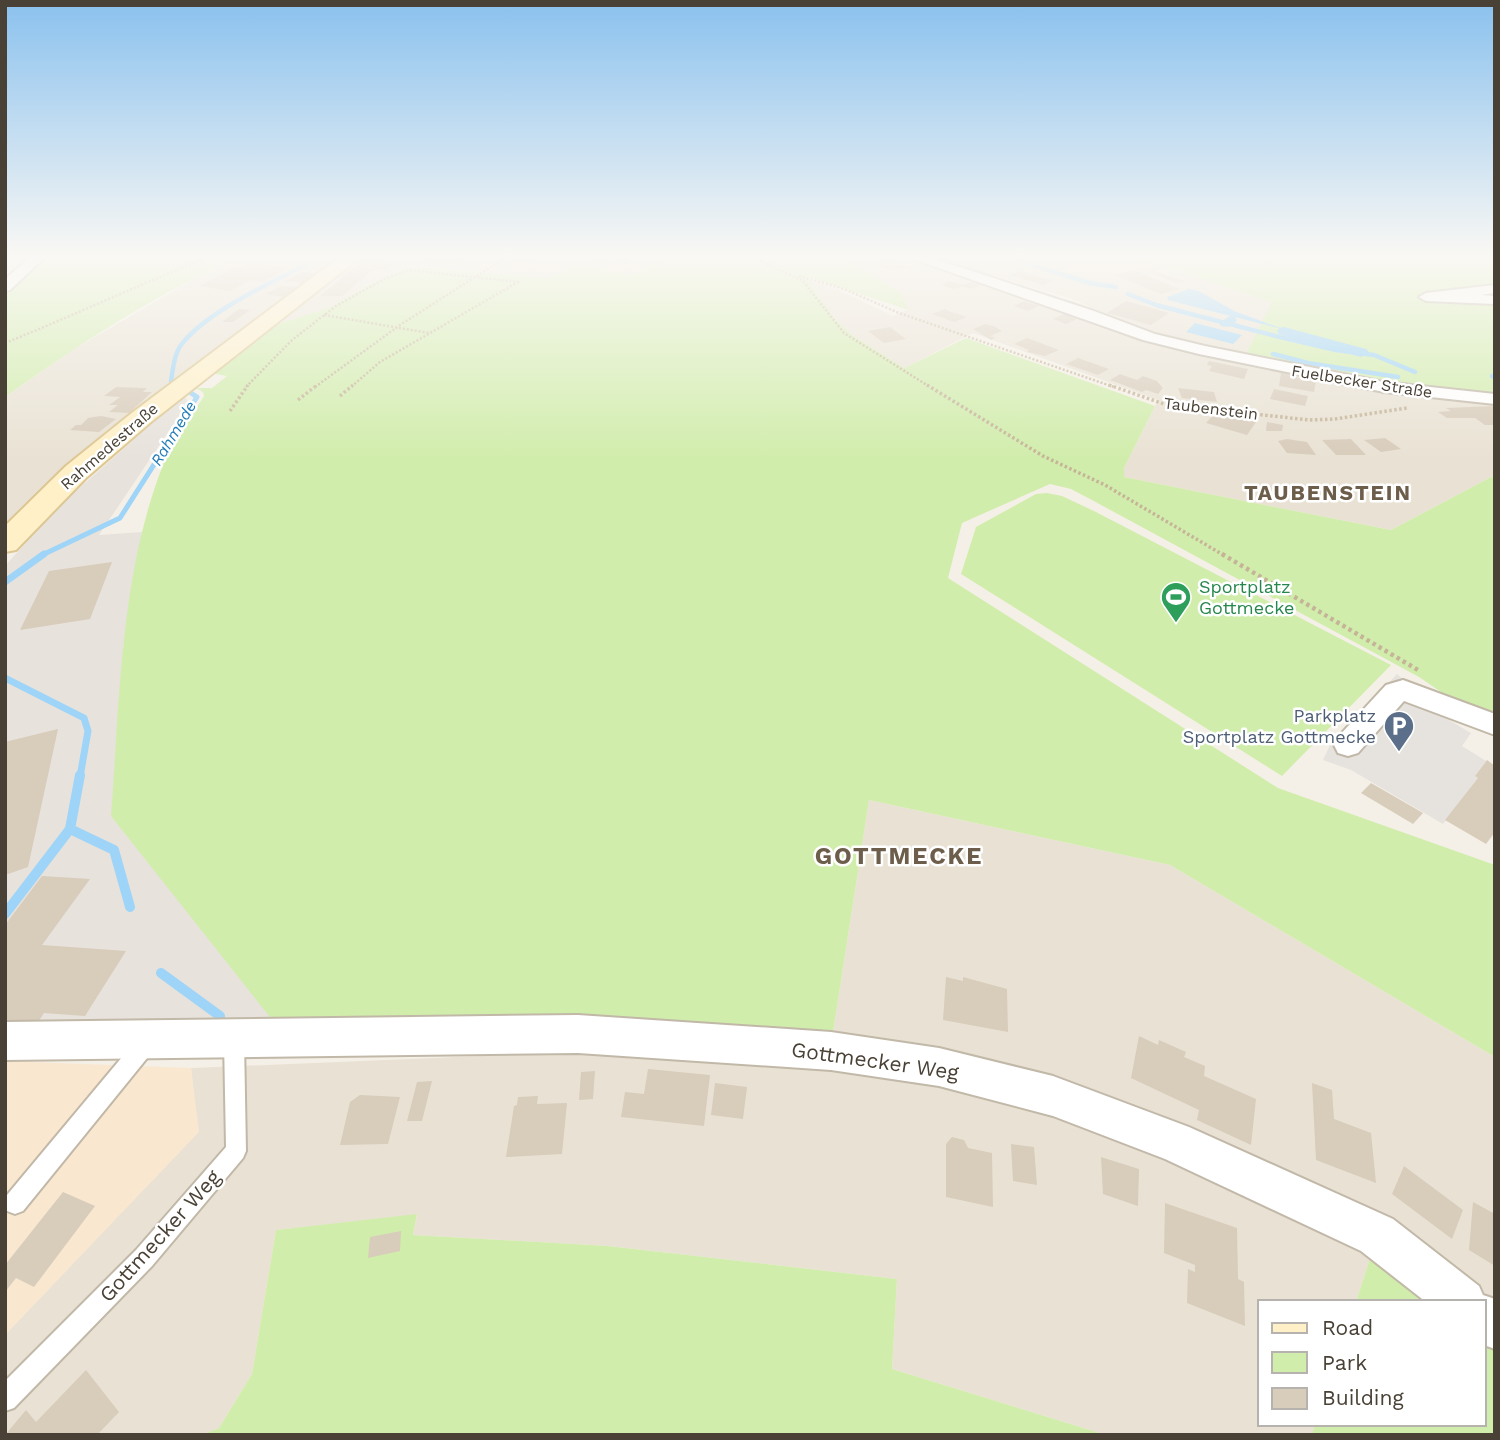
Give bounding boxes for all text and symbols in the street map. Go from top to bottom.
street label: Fuelbecker Straße [1290,361,1434,402]
street label: Taubenstein [1163,393,1259,424]
water label: Rahmede [147,397,200,469]
street label: Rahmedestraße [57,399,162,494]
district label: TAUBENSTEIN [1244,480,1412,505]
place label: Sportplatz Gottmecke [1199,576,1295,618]
sports icon: Sportplatz Gottmecke [1159,580,1193,624]
place label: Parkplatz Sportplatz Gottmecke [1183,705,1376,747]
parking icon: Parkplatz Sportplatz Gottmecke [1382,709,1416,753]
district label: GOTTMECKE [815,842,983,870]
street label: Gottmecker Weg [790,1036,961,1085]
street label: Gottmecker Weg [94,1164,226,1307]
legend [1258,1300,1486,1426]
text: Road [1322,1315,1373,1340]
text: Park [1322,1350,1367,1375]
text: Building [1322,1385,1404,1410]

